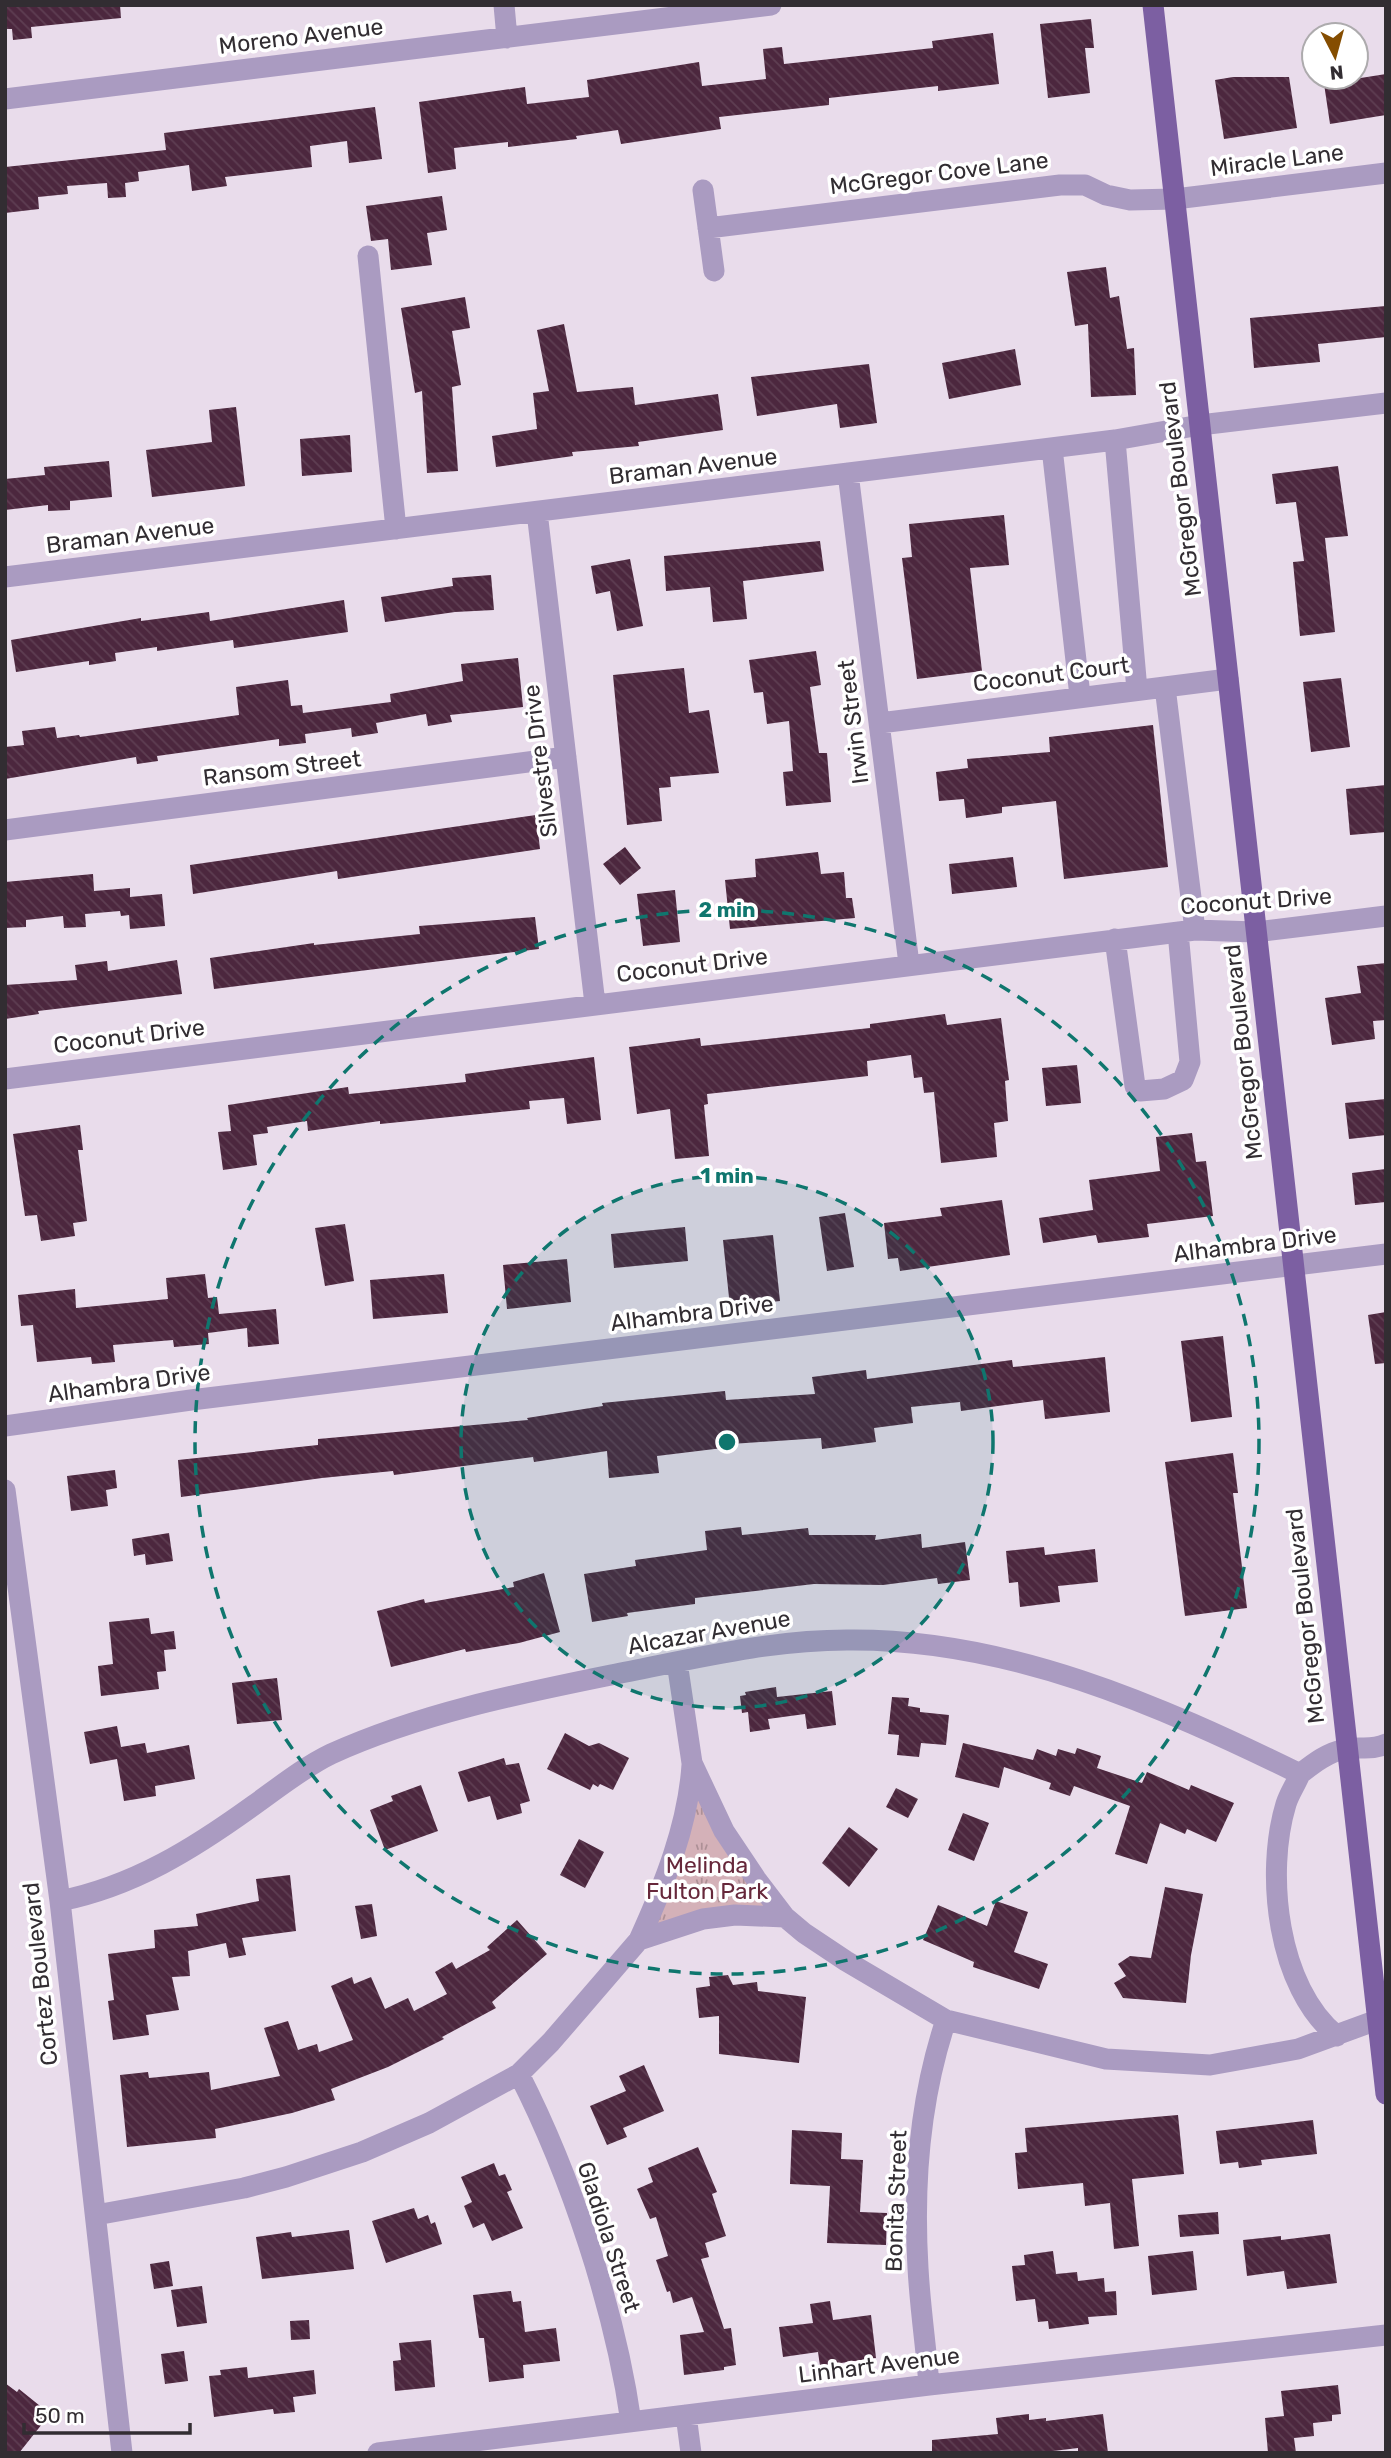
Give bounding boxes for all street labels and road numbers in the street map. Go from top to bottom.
street label: Moreno Avenue [217,12,385,60]
street label: Miracle Lane [1209,138,1345,182]
street label: McGregor Cove Lane [828,146,1050,200]
street label: McGregor Boulevard [1153,380,1207,598]
street label: Braman Avenue [607,442,779,490]
street label: Braman Avenue [44,511,216,559]
street label: Coconut Court [971,651,1131,697]
street label: Irwin Street [831,658,875,786]
street label: Silvestre Drive [517,683,563,839]
street label: Ransom Street [201,744,363,792]
street label: Coconut Drive [1179,882,1333,920]
street label: Coconut Drive [615,942,769,988]
street label: McGregor Boulevard [1218,943,1268,1161]
street label: Coconut Drive [52,1013,206,1059]
street label: Alhambra Drive [1172,1220,1338,1268]
street label: Alhambra Drive [609,1289,775,1337]
street label: Alhambra Drive [46,1358,212,1408]
street label: McGregor Boulevard [1280,1507,1330,1725]
street label: Alcazar Avenue [626,1604,792,1660]
street label: Cortez Boulevard [16,1881,64,2067]
street label: Bonita Street [880,2130,912,2272]
street label: Gladiola Street [571,2158,647,2316]
street label: Linhart Avenue [797,2341,961,2389]

